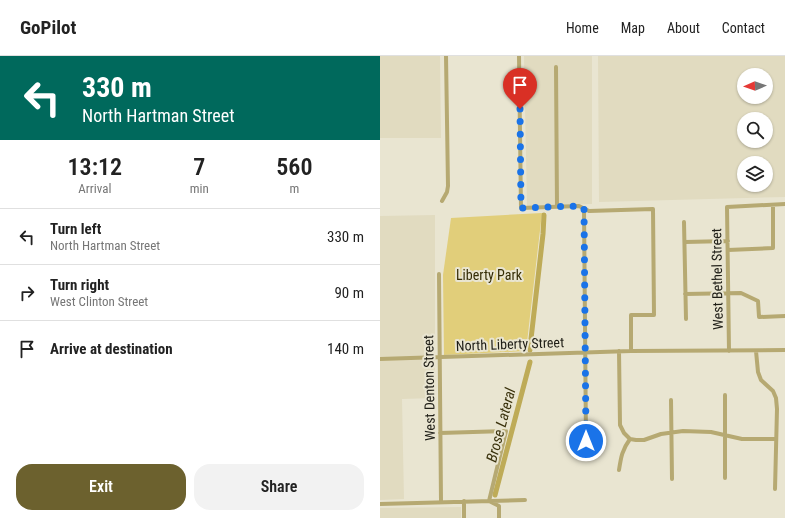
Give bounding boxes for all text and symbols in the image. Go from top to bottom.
text: GoPilot [20,16,76,39]
text: Home [566,20,599,36]
text: Map [621,20,645,36]
text: About [667,20,700,36]
text: Contact [722,20,765,36]
pin [503,68,537,109]
north arrow [737,68,773,104]
map controls [737,68,773,192]
text: 330 m [82,71,152,104]
icon: left [16,72,68,124]
icon: arrive [509,74,531,96]
text: North Hartman Street [82,105,235,126]
button: search [737,112,773,148]
text: 13:12 [68,153,122,181]
text: 7 [193,153,205,181]
text: 560 [276,153,312,181]
button: layers [737,156,773,192]
text: Arrival [78,181,111,196]
text: min [190,181,209,196]
text: m [289,181,299,196]
text: Turn left [50,220,101,238]
icon: left [16,226,38,248]
text: 330 m [327,228,364,246]
street label: West Bethel Street [708,228,726,330]
text: North Hartman Street [50,238,160,253]
park label: Liberty Park [456,267,523,283]
text: Turn right [50,276,109,294]
icon: right [16,282,38,304]
text: 90 m [334,284,364,302]
text: West Clinton Street [50,294,148,309]
street label: North Liberty Street [456,334,564,354]
street label: West Denton Street [420,335,438,441]
icon: arrive [16,338,38,360]
text: Arrive at destination [50,340,173,358]
text: 140 m [327,340,364,358]
water label: Brose Lateral [482,385,520,464]
position arrow [565,420,607,462]
button: Exit [16,464,186,510]
button: Share [194,464,364,510]

